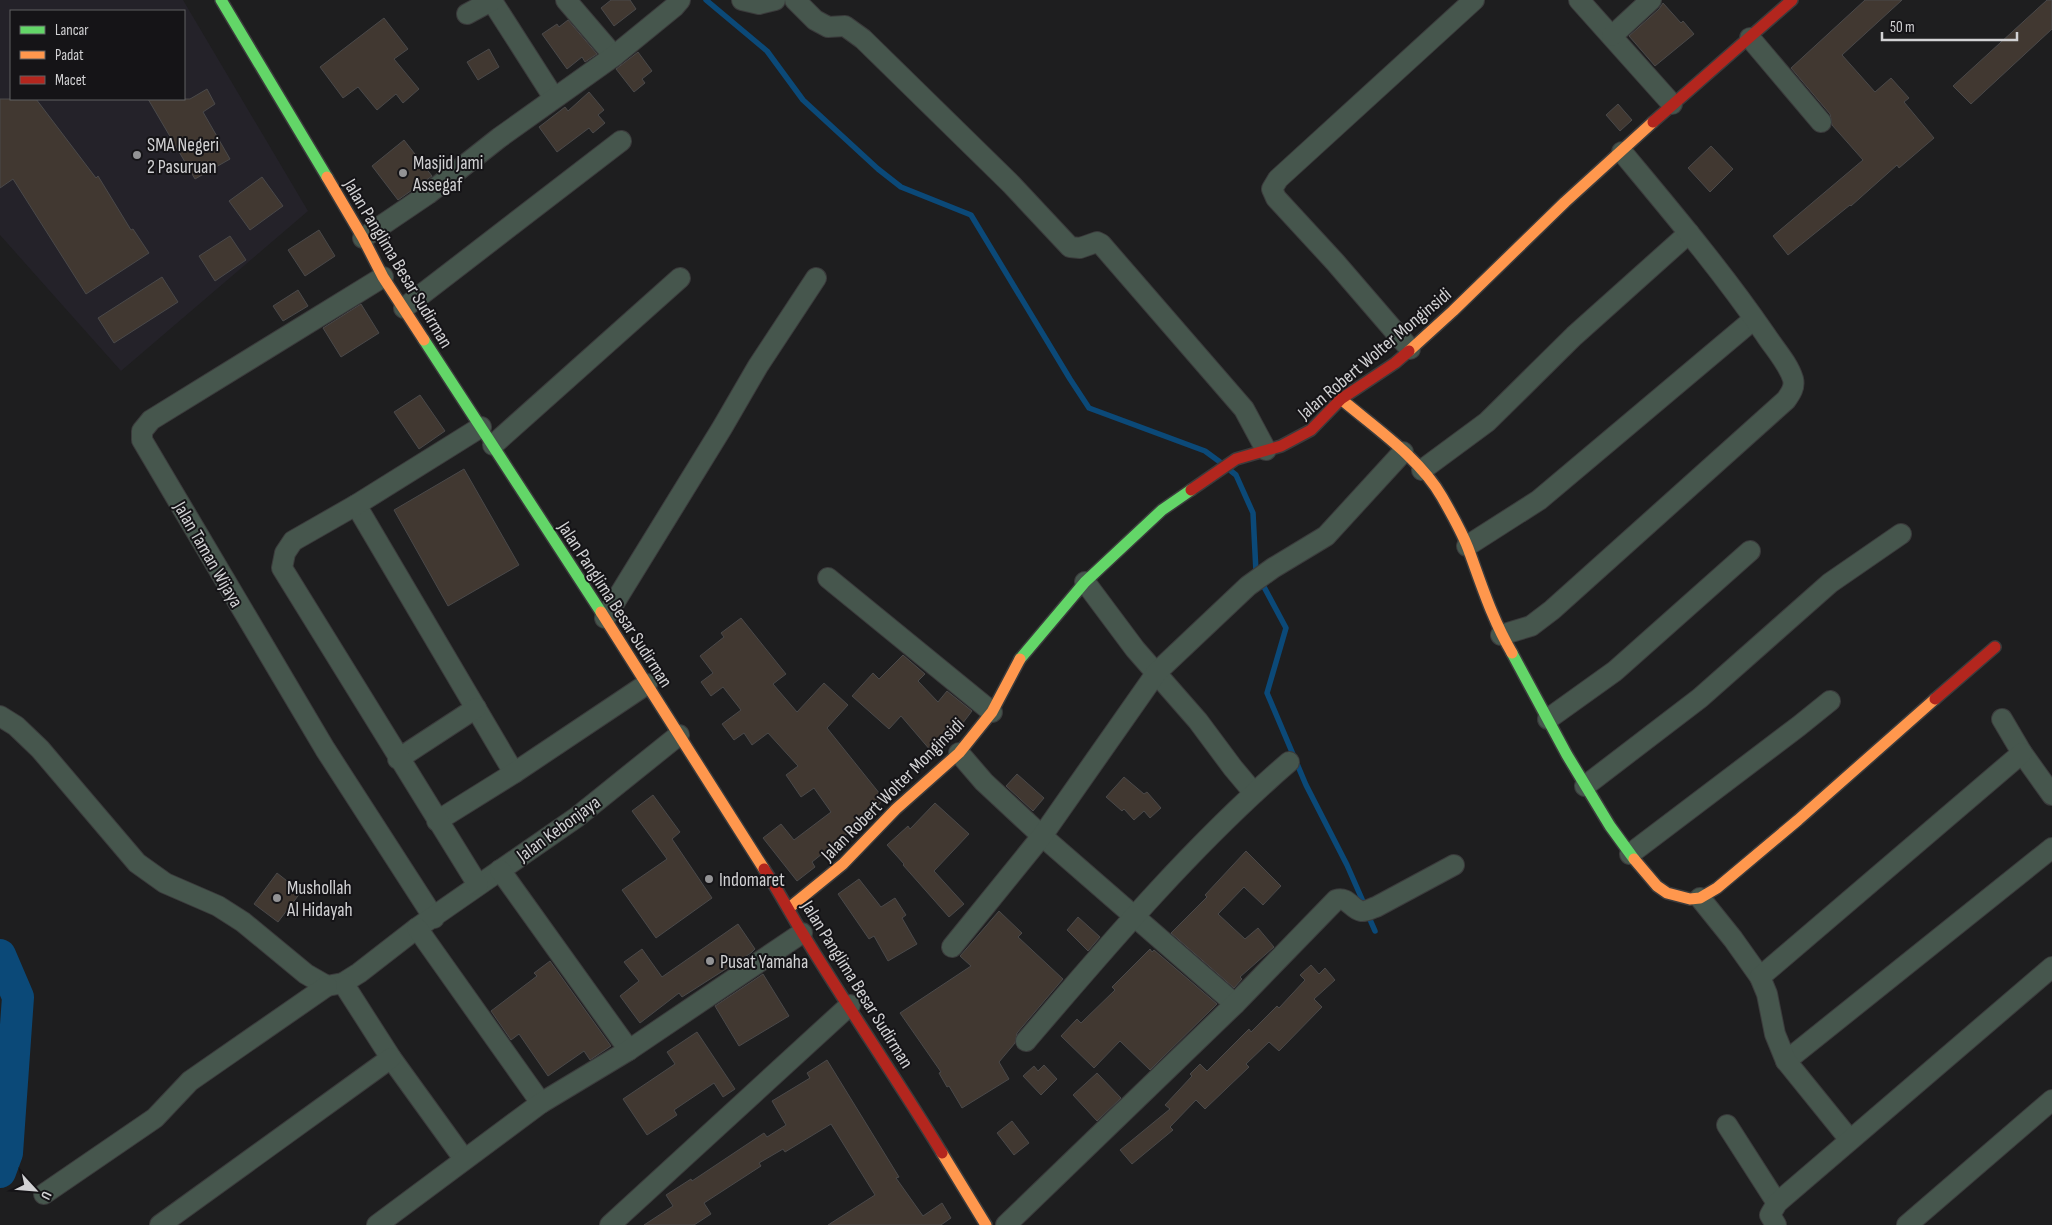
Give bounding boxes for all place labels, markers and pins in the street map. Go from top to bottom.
place label: SMA Negeri 2 Pasuruan [147,134,219,179]
marker: SMA Negeri 2 Pasuruan [131,149,143,161]
place label: Masjid Jami Assegaf [412,152,483,197]
marker: Masjid Jami Assegaf [397,167,409,179]
place label: Indomaret [719,869,785,892]
marker: Indomaret [703,873,715,885]
place label: Mushollah Al Hidayah [286,877,353,922]
marker: Mushollah Al Hidayah [271,892,283,904]
place label: Pusat Yamaha [720,951,808,974]
marker: Pusat Yamaha [704,955,716,967]

